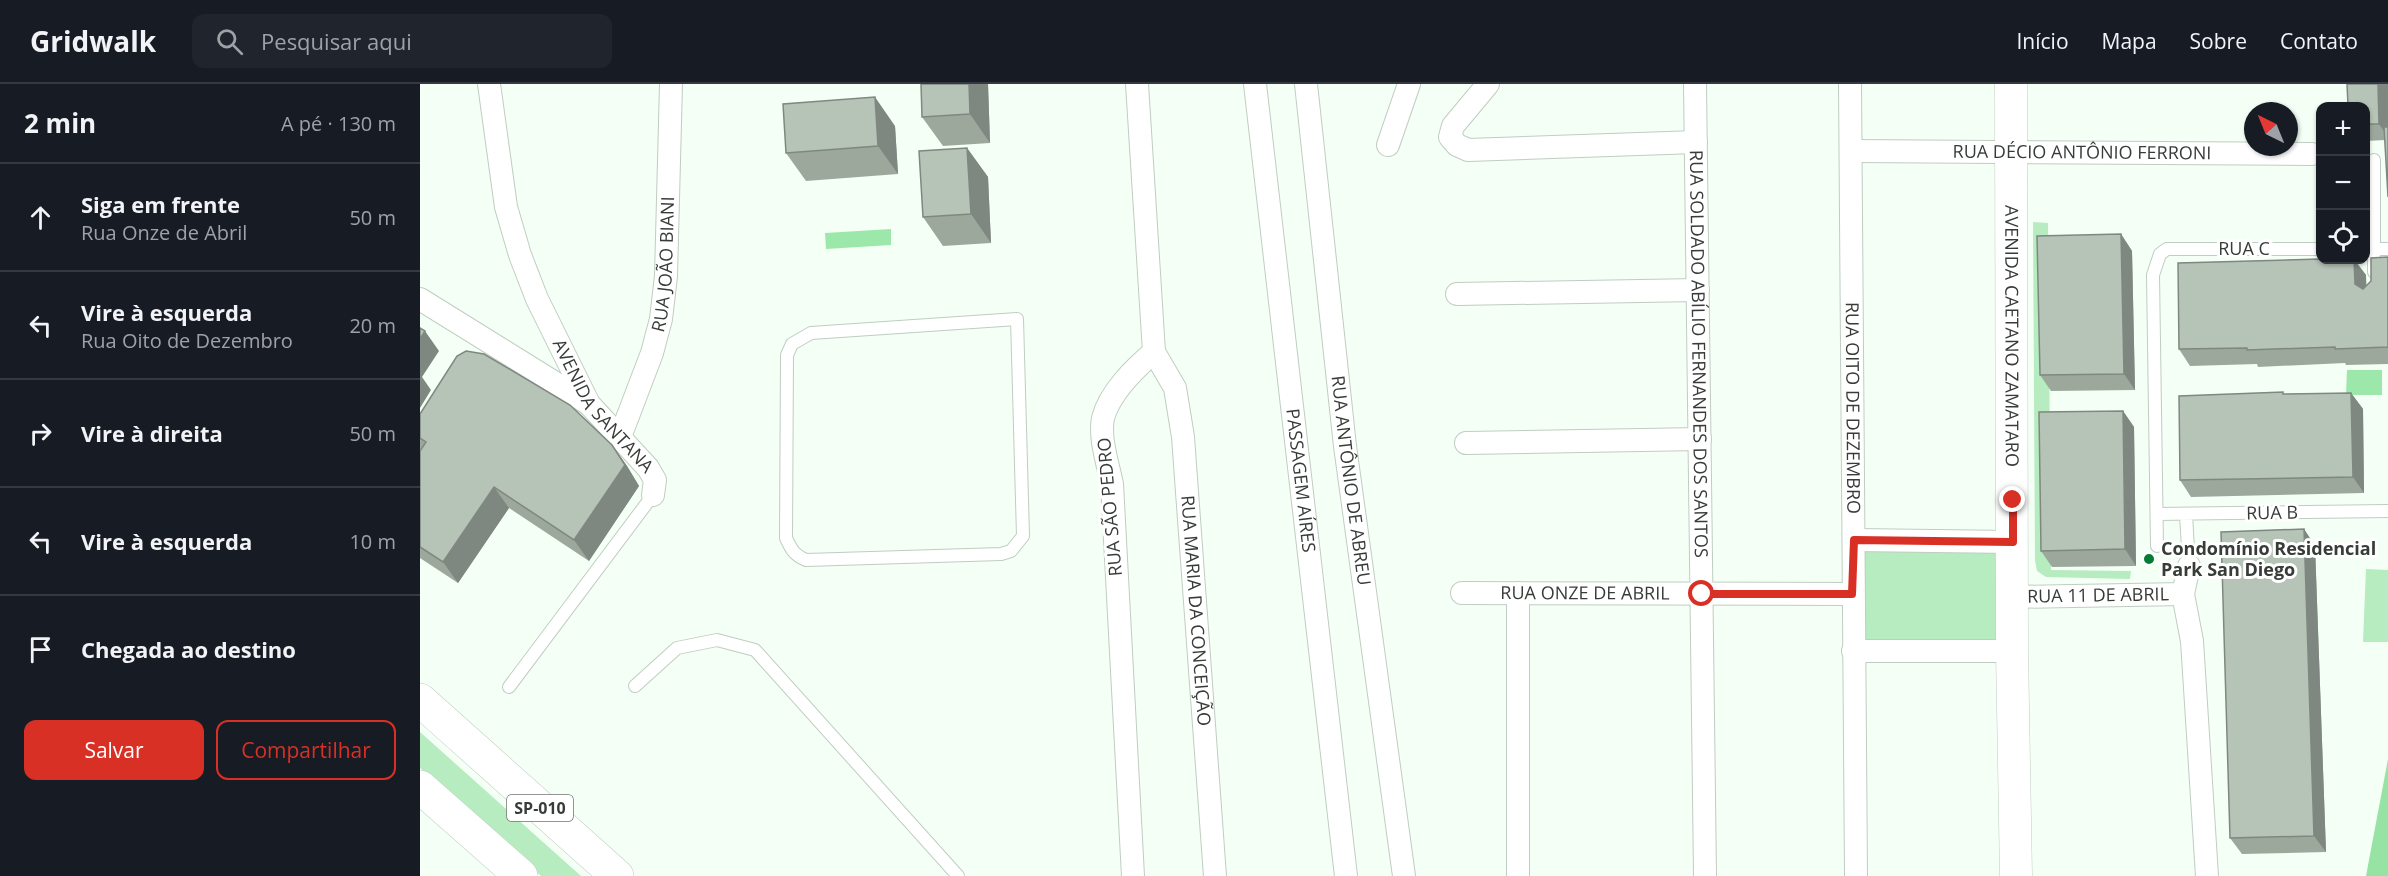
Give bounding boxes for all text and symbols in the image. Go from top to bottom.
search box [192,14,612,68]
text: Gridwalk [30,22,156,60]
icon: search [213,25,246,58]
text: Pesquisar aqui [261,26,412,56]
text: Início [2016,27,2069,55]
text: Mapa [2102,27,2157,55]
text: Sobre [2190,27,2247,55]
text: Contato [2280,27,2358,55]
north arrow [2244,102,2298,156]
map controls [2316,102,2370,264]
button: + [2316,102,2370,156]
text: 2 min [24,105,96,141]
text: A pé · 130 m [281,110,396,137]
street label: RUA DÉCIO ANTÔNIO FERRONI [1953,139,2211,164]
street label: RUA SOLDADO ABÍLIO FERNANDES DOS SANTOS [1685,150,1714,558]
button: − [2316,156,2370,210]
text: Siga em frente [81,189,240,219]
street label: RUA JOÃO BIANI [645,196,679,334]
icon: ahead [24,201,57,234]
text: 50 m [349,204,396,231]
street label: AVENIDA CAETANO ZAMATARO [2000,205,2025,467]
button: locate [2316,210,2370,264]
text: Rua Onze de Abril [81,219,247,246]
street label: RUA C [2218,236,2270,260]
text: Vire à esquerda [81,297,252,327]
street label: RUA OITO DE DEZEMBRO [1841,302,1866,514]
icon: left [24,309,57,342]
text: 20 m [349,312,396,339]
text: Rua Oito de Dezembro [81,327,293,354]
street label: AVENIDA SANTANA [548,335,660,478]
street label: RUA ANTÔNIO DE ABREU [1326,374,1377,587]
street label: PASSAGEM AÍRES [1281,407,1322,554]
icon: right [24,417,57,450]
text: Vire à direita [81,418,223,448]
text: 50 m [349,420,396,447]
street label: RUA SÃO PEDRO [1091,437,1127,577]
route end [1999,486,2025,512]
street label: RUA MARIA DA CONCEIÇÃO [1176,494,1217,727]
street label: RUA B [2246,500,2298,524]
icon: left [24,525,57,558]
text: Vire à esquerda [81,526,252,556]
text: 10 m [349,528,396,555]
place label: Condomínio Residencial Park San Diego [2161,536,2376,581]
marker: Condomínio Residencial Park San Diego [2142,552,2156,566]
street label: RUA ONZE DE ABRIL [1500,580,1670,605]
route start [1688,580,1714,606]
street label: RUA 11 DE ABRIL [2027,581,2169,608]
icon: arrive [24,633,57,666]
text: Chegada ao destino [81,634,296,664]
button: Salvar [24,720,204,780]
button: Compartilhar [216,720,396,780]
road number: SP-010 [507,795,573,821]

